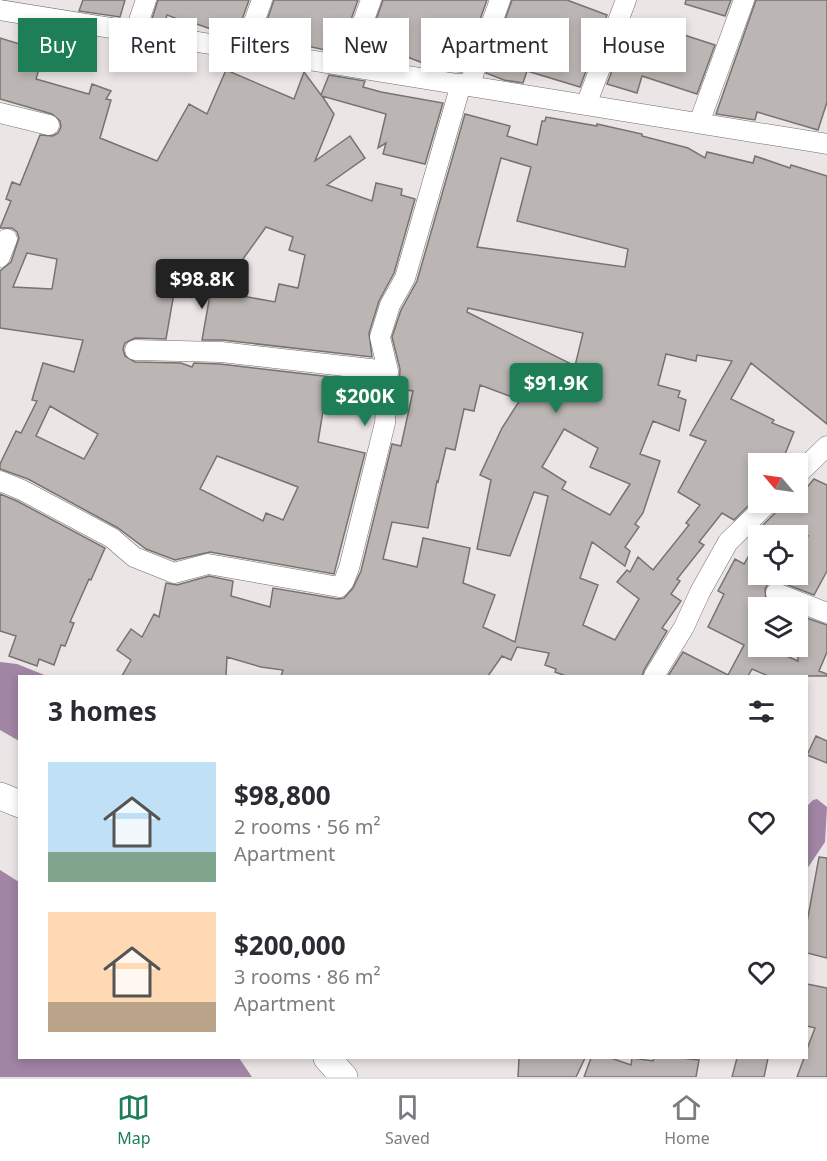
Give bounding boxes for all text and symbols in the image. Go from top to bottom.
chip: Buy [18,18,97,72]
chip: Rent [109,18,197,72]
chip: Filters [209,18,311,72]
chip: New [323,18,409,72]
chip: Apartment [421,18,569,72]
chip: House [581,18,686,72]
pin: $98.8K [153,259,251,310]
text: $98.8K [170,265,234,292]
pin: $91.9K [507,363,605,414]
text: $91.9K [524,369,588,396]
pin: $200K [323,376,407,427]
text: $200K [335,382,395,409]
north arrow [748,453,808,513]
map controls [748,453,808,657]
button: locate [748,525,808,585]
button: layers [748,597,808,657]
text: 3 homes [48,693,157,729]
icon: filters [745,695,778,728]
text: $98,800 [234,777,331,813]
icon: home [96,786,168,858]
icon: heart [745,806,778,839]
text: 2 rooms · 56 m² [234,813,381,840]
text: Apartment [234,840,335,867]
text: $200,000 [234,927,346,963]
icon: home [96,936,168,1008]
icon: heart [745,956,778,989]
text: 3 rooms · 86 m² [234,963,381,990]
text: Apartment [234,990,335,1017]
tab: Map [117,1091,151,1149]
tab: Saved [385,1091,430,1149]
tab: Home [664,1091,710,1149]

